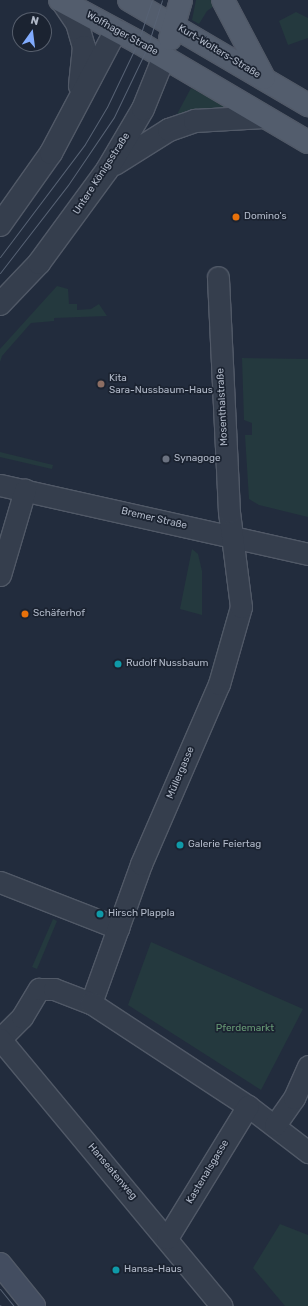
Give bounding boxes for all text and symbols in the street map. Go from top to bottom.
street label: Wolfhager Straße [84,9,160,59]
north arrow [12,12,52,52]
text: N [29,14,40,28]
street label: Kurt-Wolters-Straße [176,23,262,81]
street label: Untere Königsstraße [71,131,133,217]
place label: Domino's [244,211,287,223]
marker: Domino's [231,212,241,222]
street label: Mosenthalstraße [215,368,231,446]
place label: Kita Sara-Nussbaum-Haus [109,372,213,396]
marker: Kita Sara-Nussbaum-Haus [96,379,106,389]
place label: Synagoge [174,453,221,465]
marker: Synagoge [161,454,171,464]
street label: Bremer Straße [120,506,188,532]
place label: Schäferhof [33,608,85,620]
marker: Schäferhof [20,609,30,619]
place label: Rudolf Nussbaum [126,658,209,670]
marker: Rudolf Nussbaum [113,659,123,669]
street label: Müllergasse [165,745,197,801]
place label: Galerie Feiertag [188,839,261,851]
marker: Galerie Feiertag [175,840,185,850]
place label: Hirsch Plappla [108,908,175,920]
marker: Hirsch Plappla [95,909,105,919]
park label: Pferdemarkt [216,1023,274,1035]
street label: Kastenalsgasse [184,1138,232,1206]
street label: Hanseatenweg [85,1141,139,1203]
place label: Hansa-Haus [124,1264,182,1276]
marker: Hansa-Haus [111,1265,121,1275]

